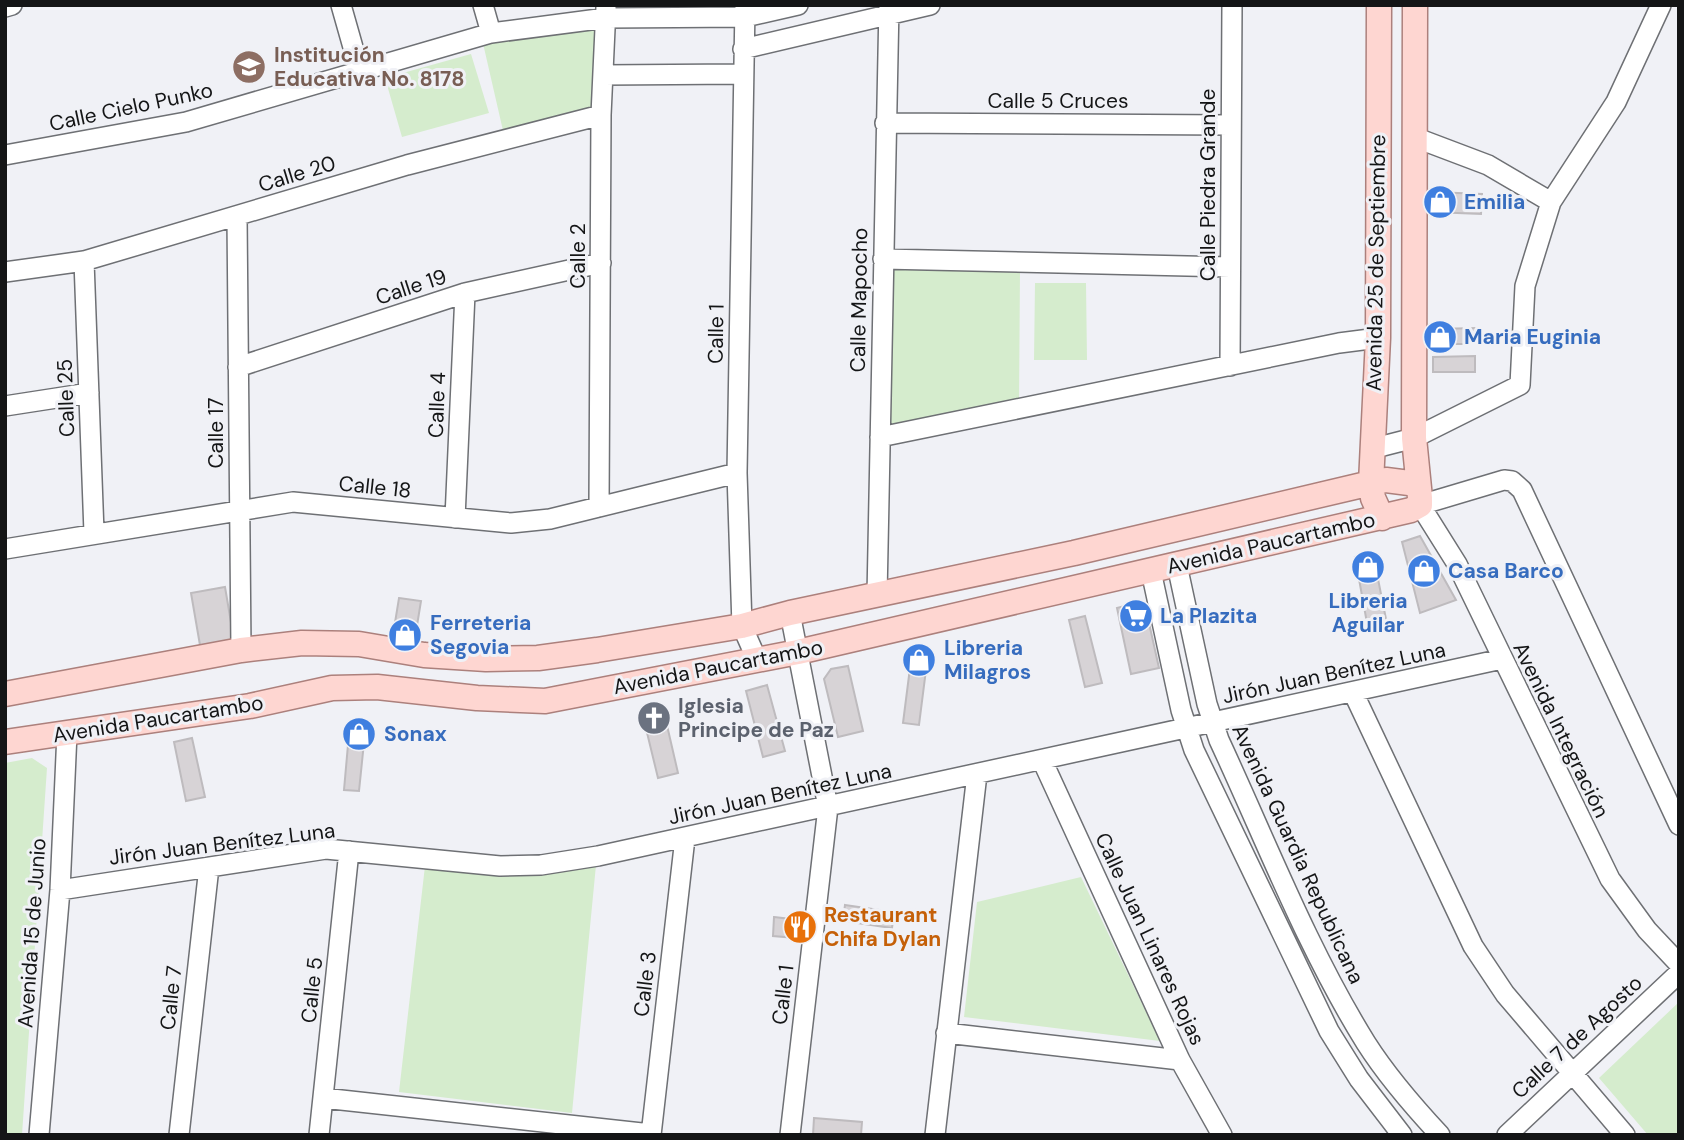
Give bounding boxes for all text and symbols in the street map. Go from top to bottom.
place label: Institución Educativa No. 8178 [274,41,464,93]
school or university icon: Institución Educativa No. 8178 [230,48,268,86]
street label: Calle Cielo Punko [47,76,215,138]
street label: Calle 5 Cruces [987,87,1129,115]
street label: Calle Piedra Grande [1194,89,1222,281]
street label: Avenida 25 de Septiembre [1360,134,1392,392]
street label: Calle 20 [255,149,339,199]
shop icon: Emilia [1421,183,1459,221]
place label: Emilia [1464,188,1525,216]
street label: Calle 2 [564,223,592,289]
street label: Calle Mapocho [844,227,874,373]
street label: Calle 19 [372,262,450,312]
street label: Calle 1 [701,304,731,364]
shop icon: Maria Euginia [1421,318,1459,356]
place label: Maria Euginia [1464,323,1601,351]
street label: Calle 25 [51,358,81,438]
street label: Calle 4 [422,371,452,439]
street label: Calle 17 [202,397,230,469]
street label: Calle 18 [337,469,413,505]
street label: Avenida Paucartambo [1164,505,1378,581]
shop icon: Libreria Aguilar [1349,548,1387,586]
shop icon: Casa Barco [1405,552,1443,590]
place label: Casa Barco [1448,557,1564,585]
place label: Libreria Aguilar [1329,587,1407,639]
supermarket icon: La Plazita [1117,597,1155,635]
place label: La Plazita [1160,602,1257,630]
place label: Ferreteria Segovia [430,609,531,661]
shop icon: Ferreteria Segovia [386,616,424,654]
street label: Avenida Paucartambo [611,633,825,701]
place label: Libreria Milagros [944,634,1031,686]
street label: Jirón Juan Benítez Luna [1220,636,1448,710]
street label: Avenida Integración [1506,638,1616,822]
shop icon: Libreria Milagros [900,641,938,679]
street label: Avenida Paucartambo [51,689,265,749]
place label: Iglesia Principe de Paz [678,692,834,744]
church icon: Iglesia Principe de Paz [635,699,673,737]
shop icon: Sonax [340,715,378,753]
place label: Sonax [384,720,447,748]
street label: Avenida Guardia Republicana [1225,720,1371,988]
street label: Jirón Juan Benítez Luna [666,757,894,831]
street label: Jirón Juan Benítez Luna [107,816,337,872]
street label: Calle Juan Linares Rojas [1088,828,1212,1050]
street label: Avenida 15 de Junio [11,837,53,1029]
place label: Restaurant Chifa Dylan [824,901,941,953]
restaurant icon: Restaurant Chifa Dylan [781,908,819,946]
street label: Calle 3 [627,950,663,1018]
street label: Calle 5 [295,956,329,1024]
street label: Calle 7 [154,964,188,1032]
street label: Calle 1 [765,964,801,1026]
street label: Calle 7 de Agosto [1506,969,1648,1105]

